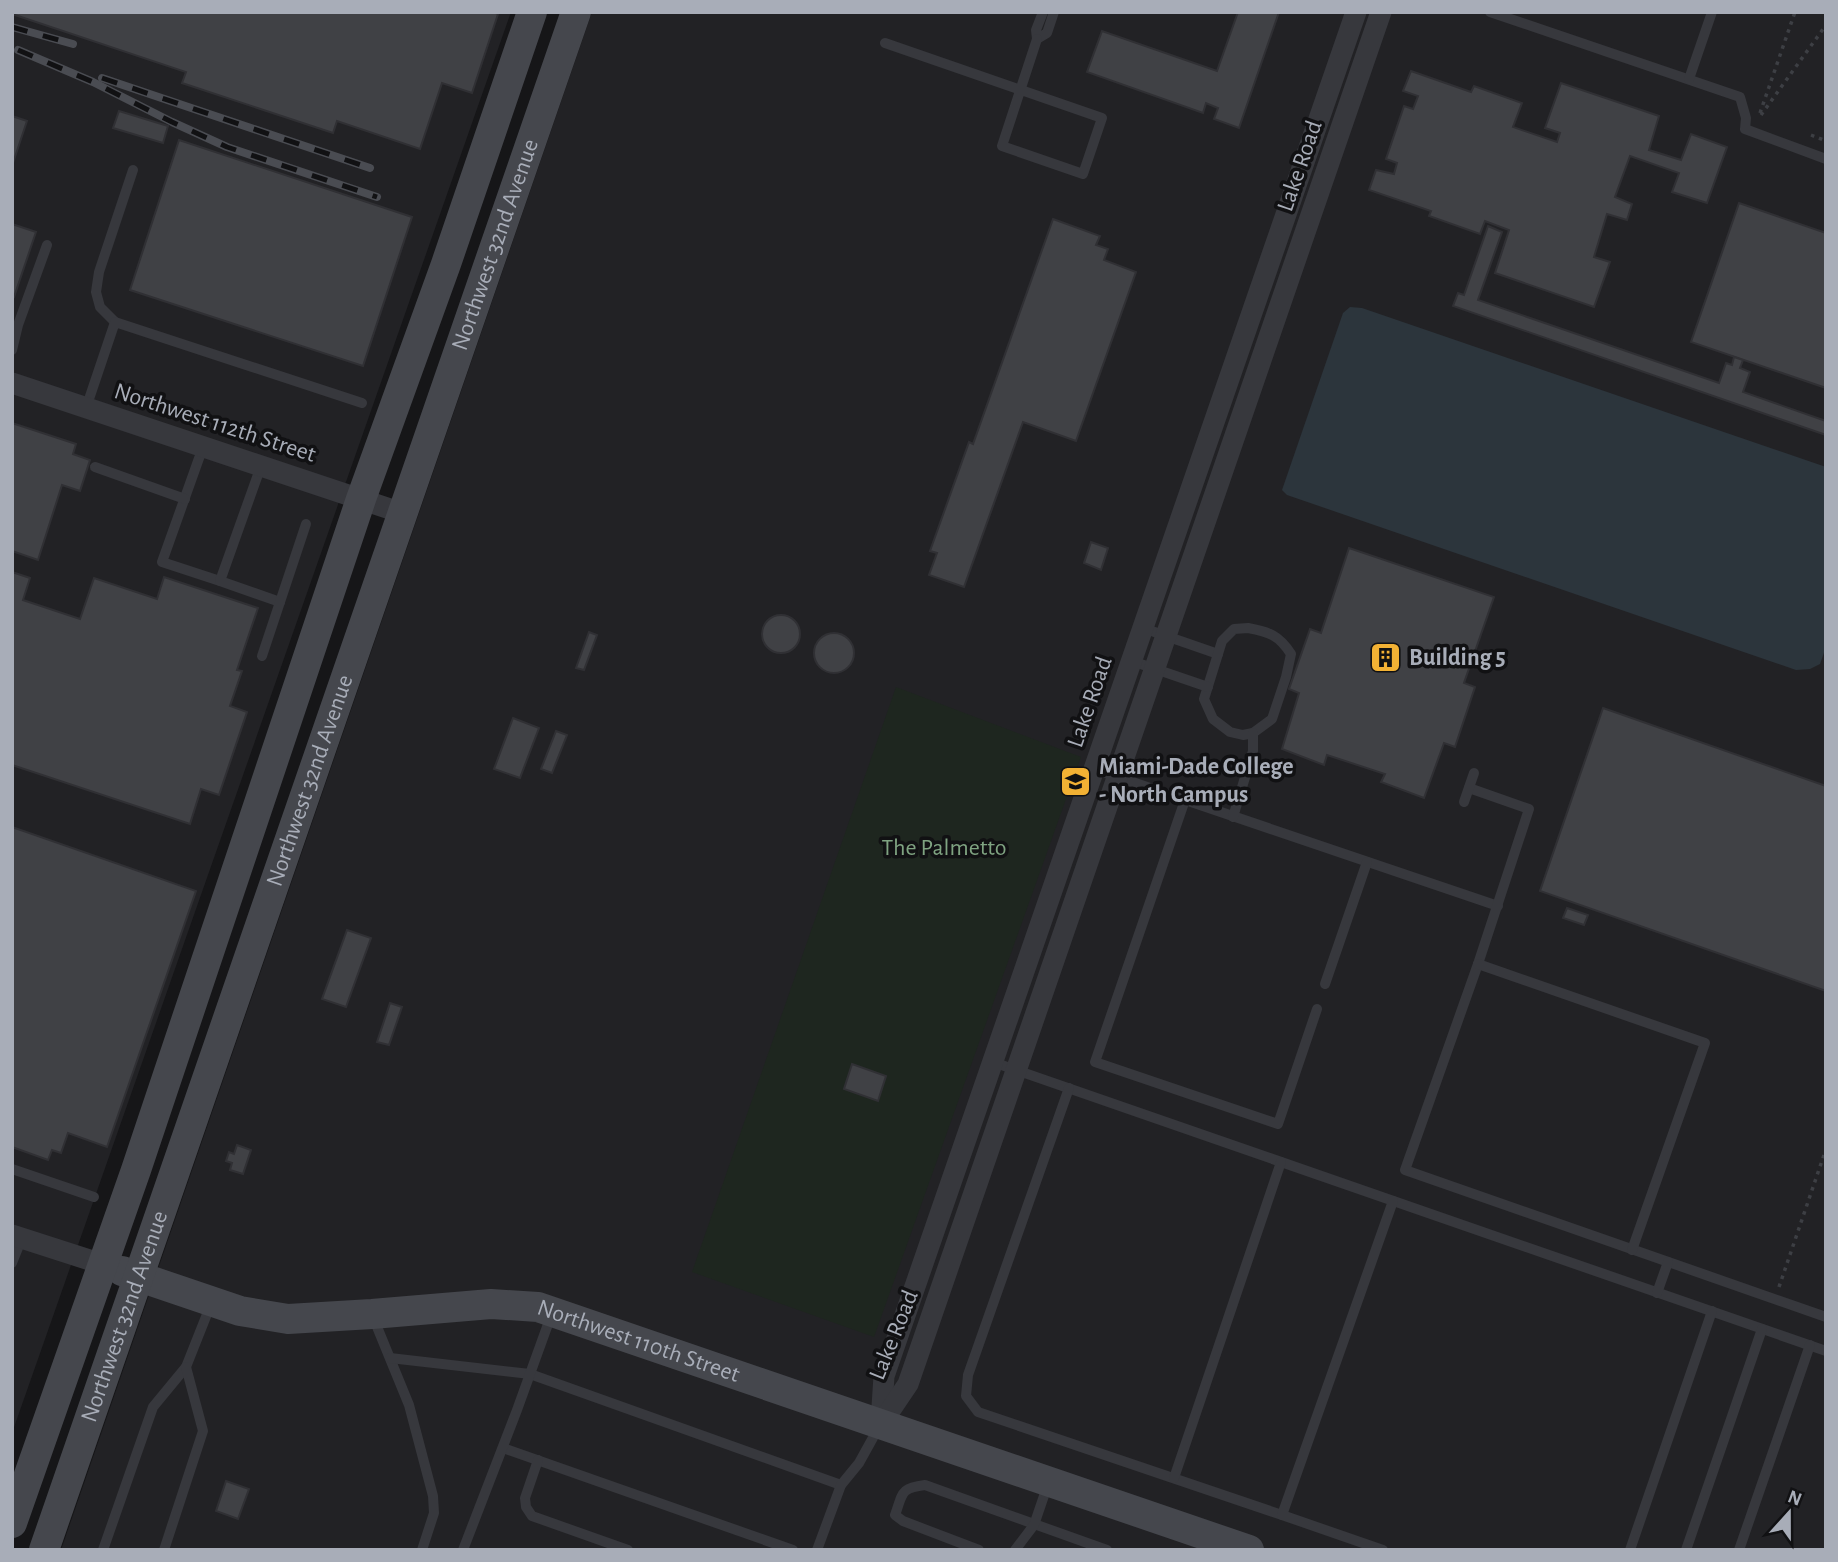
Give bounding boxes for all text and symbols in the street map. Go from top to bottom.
street label: Lake Road [1273,117,1327,215]
street label: Northwest 32nd Avenue [448,136,543,354]
street label: Northwest 112th Street [111,379,319,467]
building icon: Building 5 [1369,641,1403,675]
place label: Building 5 [1409,646,1506,670]
street label: Lake Road [1063,653,1117,751]
street label: Northwest 32nd Avenue [262,672,358,890]
place label: Miami-Dade College - North Campus [1099,755,1294,807]
school or university icon: Miami-Dade College - North Campus [1059,764,1093,798]
park label: The Palmetto [882,836,1006,860]
street label: Northwest 32nd Avenue [77,1208,172,1425]
street label: Lake Road [865,1287,923,1383]
street label: Northwest 110th Street [534,1296,743,1387]
north arrow [1754,1478,1824,1548]
text: N [1785,1487,1804,1510]

